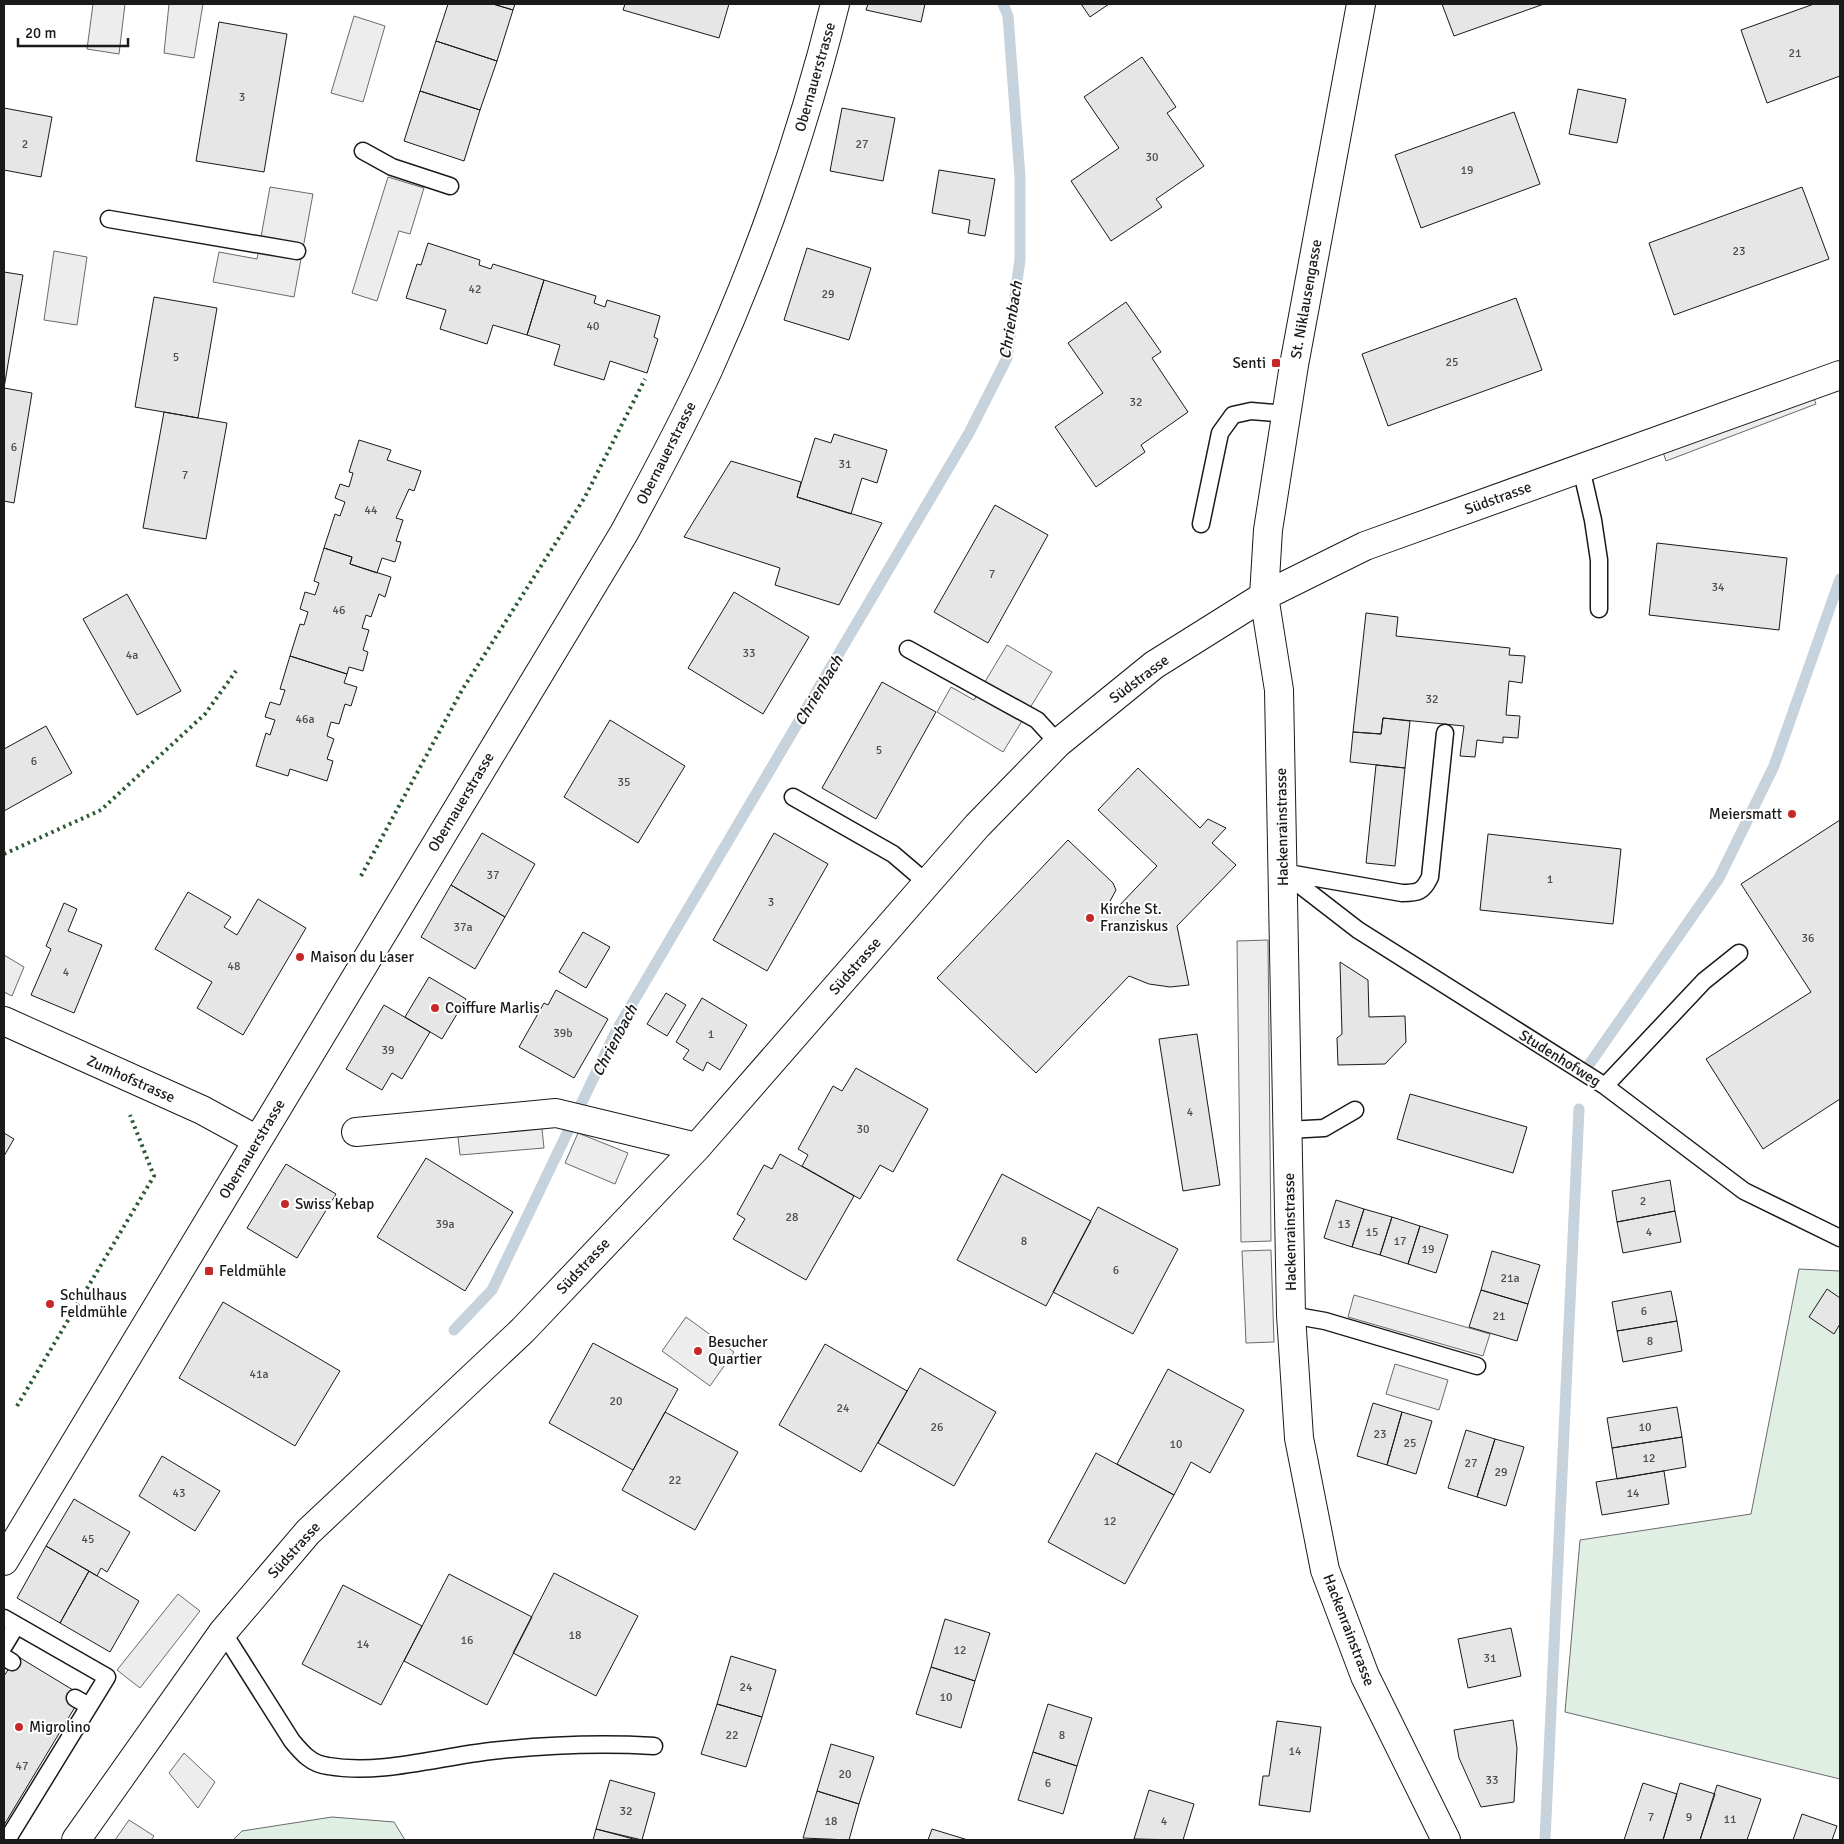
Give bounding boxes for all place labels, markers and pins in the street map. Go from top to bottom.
place label: Senti [1233,354,1266,372]
marker: Senti [1270,357,1282,369]
place label: Meiersmatt [1709,805,1782,823]
marker: Meiersmatt [1786,808,1798,820]
place label: Kirche St. Franziskus [1100,900,1168,935]
marker: Kirche St. Franziskus [1084,912,1096,924]
place label: Maison du Laser [310,948,414,966]
marker: Maison du Laser [294,951,306,963]
place label: Coiffure Marlis [445,999,540,1017]
marker: Coiffure Marlis [429,1002,441,1014]
place label: Swiss Kebap [295,1195,374,1213]
marker: Swiss Kebap [279,1198,291,1210]
place label: Feldmühle [219,1262,286,1280]
marker: Feldmühle [203,1265,215,1277]
place label: Schulhaus Feldmühle [60,1286,127,1321]
marker: Schulhaus Feldmühle [44,1298,56,1310]
place label: Besucher Quartier [708,1333,768,1368]
marker: Besucher Quartier [692,1345,704,1357]
place label: Migrolino [29,1718,91,1736]
marker: Migrolino [13,1721,25,1733]

